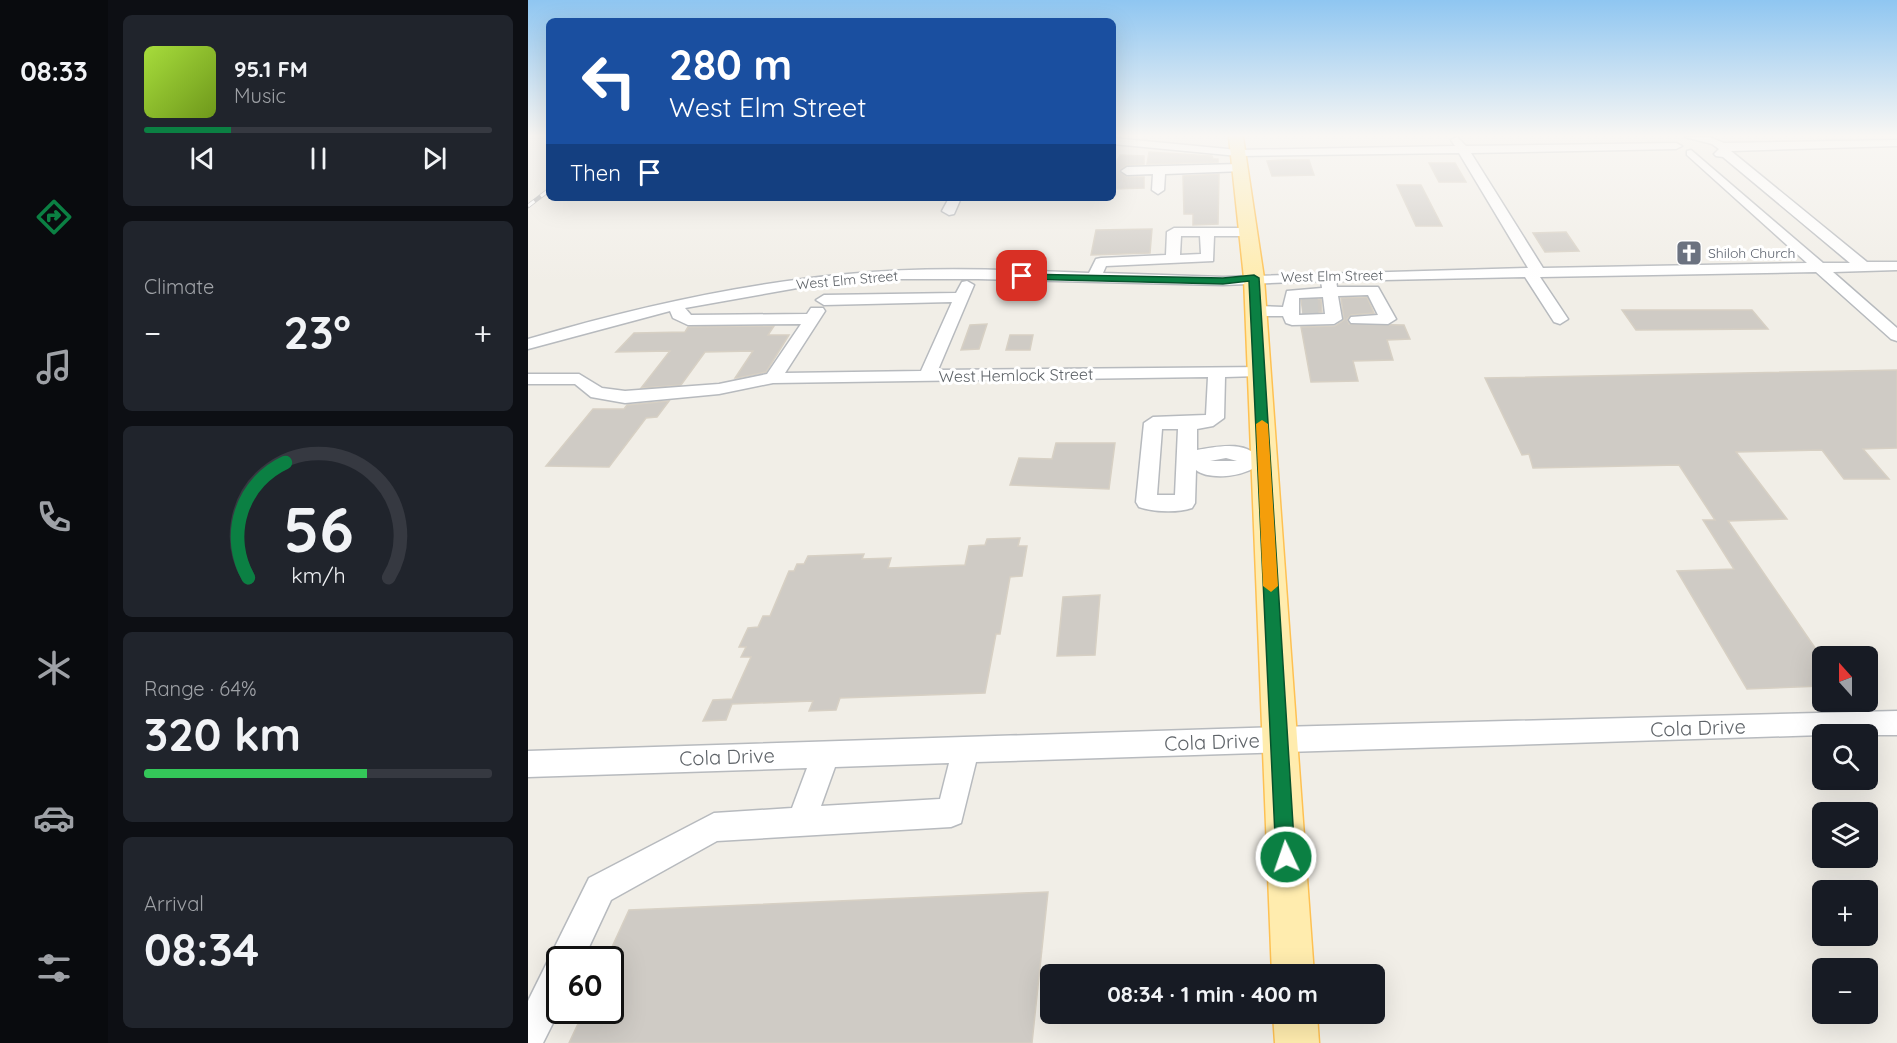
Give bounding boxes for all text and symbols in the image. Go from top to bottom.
text: 280 m [669,38,792,91]
icon: left [570,42,648,120]
text: 08:33 [20,54,88,88]
text: 95.1 FM [234,55,308,83]
text: Music [234,83,286,108]
text: West Elm Street [669,90,866,124]
icon: previous [186,142,219,175]
icon: pause [302,142,335,175]
icon: next [418,142,451,175]
icon: arrive [633,156,666,189]
text: Then [570,159,621,187]
icon: directions [33,196,75,238]
church icon: Shiloh Church [1674,238,1704,268]
place label: Shiloh Church [1708,244,1795,262]
pin [996,250,1047,301]
icon: arrive [1005,259,1038,292]
street label: West Elm Street [1281,266,1384,286]
street label: West Elm Street [795,267,899,293]
text: Climate [144,274,214,299]
text: 23° [284,304,351,360]
text: − [144,312,161,353]
text: + [473,312,492,353]
icon: music [33,346,75,388]
street label: West Hemlock Street [938,364,1094,386]
text: 56 [283,491,353,569]
icon: phone [33,496,75,538]
text: km/h [291,563,345,589]
north arrow [1812,646,1878,712]
map controls [1812,646,1878,1024]
icon: climate [33,647,75,689]
text: Range · 64% [144,676,256,701]
text: 320 km [144,706,301,762]
street label: Cola Drive [1650,713,1746,742]
button: search [1812,724,1878,790]
street label: Cola Drive [1164,727,1260,756]
street label: Cola Drive [679,742,775,771]
icon: car [33,797,75,839]
button: layers [1812,802,1878,868]
position arrow [1254,825,1318,889]
button: + [1812,880,1878,946]
text: Arrival [144,891,204,916]
text: 08:34 [144,921,259,977]
speed limit sign: 60 [546,946,624,1024]
icon: filters [33,947,75,989]
button: − [1812,958,1878,1024]
text: 08:34 · 1 min · 400 m [1107,980,1318,1008]

